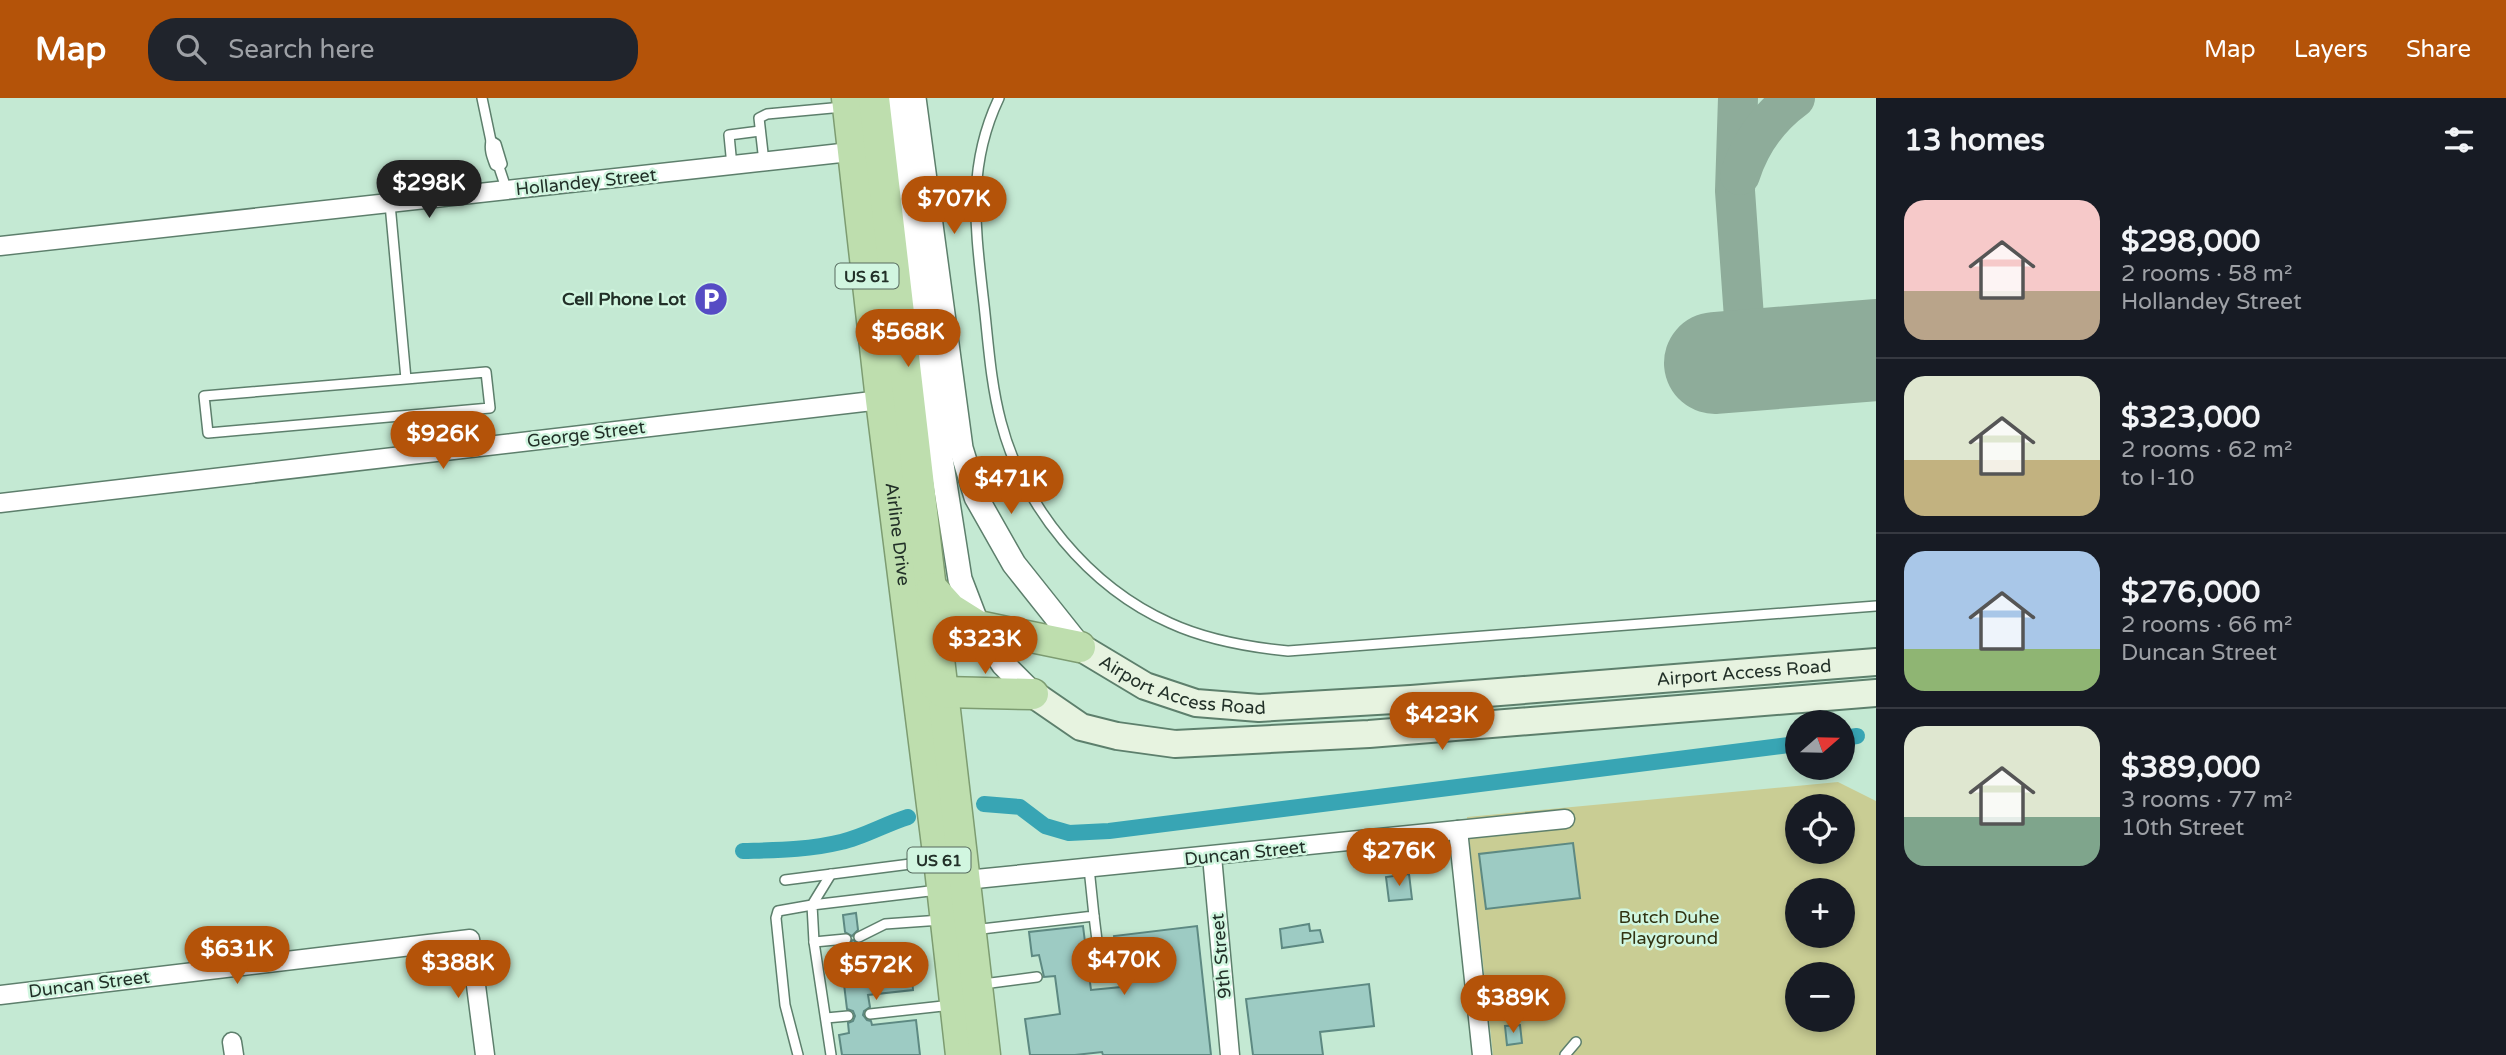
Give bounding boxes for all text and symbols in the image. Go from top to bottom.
search box [148,18,638,81]
text: Map [35,30,106,69]
icon: search [172,30,210,68]
text: Search here [228,34,374,65]
text: Map [2204,35,2256,64]
text: Layers [2294,35,2368,64]
text: Share [2406,35,2471,64]
icon: filters [2440,121,2478,159]
text: 13 homes [1904,122,2045,159]
pin: $298K [380,160,478,220]
street label: Hollandey Street [514,164,658,200]
text: $298K [393,169,465,197]
pin: $707K [905,176,1003,236]
text: $707K [918,185,990,213]
text: $298,000 [2121,223,2260,260]
icon: home [1960,228,2044,312]
text: 2 rooms · 58 m² [2121,260,2292,288]
road number: US 61 [836,264,898,288]
parking icon: Cell Phone Lot [692,280,730,318]
place label: Cell Phone Lot [562,288,686,310]
text: Hollandey Street [2121,288,2302,316]
pin: $568K [859,310,957,369]
text: $568K [872,318,944,346]
text: $323,000 [2121,399,2260,436]
icon: home [1960,404,2044,488]
pin: $926K [394,412,492,471]
street label: George Street [526,416,647,452]
text: $926K [407,420,479,448]
text: 2 rooms · 62 m² [2121,436,2292,464]
pin: $471K [962,456,1060,516]
text: to I-10 [2121,464,2194,492]
text: $471K [975,465,1047,493]
street label: Airline Drive [880,481,915,587]
text: $276,000 [2121,574,2260,611]
icon: home [1960,579,2044,663]
text: 2 rooms · 66 m² [2121,611,2292,639]
pin: $323K [936,616,1034,676]
text: $323K [949,625,1021,653]
text: Duncan Street [2121,639,2277,667]
street label: Airport Access Road [1095,650,1266,719]
street label: Airport Access Road [1656,655,1832,690]
pin: $423K [1393,692,1491,752]
text: $423K [1406,701,1478,729]
north arrow [1785,710,1855,780]
map controls [1785,710,1855,1032]
text: $389,000 [2121,749,2260,786]
icon: home [1960,754,2044,838]
text: 3 rooms · 77 m² [2121,786,2292,814]
button: locate [1785,794,1855,864]
text: 10th Street [2121,814,2244,842]
pin: $276K [1350,828,1448,888]
street label: Duncan Street [1183,836,1307,870]
text: $276K [1363,837,1435,865]
road number: US 61 [908,848,970,873]
button: + [1785,878,1855,948]
park label: Butch Duhe Playground [1619,906,1719,949]
street label: 9th Street [1206,912,1236,999]
pin: $631K [188,926,286,986]
text: $631K [201,935,273,963]
pin: $470K [1075,937,1173,997]
pin: $388K [409,940,507,1000]
pin: $572K [827,942,925,1002]
text: $470K [1088,946,1160,974]
text: $388K [422,949,494,977]
text: $572K [840,951,912,979]
button: − [1785,962,1855,1032]
street label: Duncan Street [27,966,151,1002]
pin: $389K [1464,976,1562,1035]
text: $389K [1477,984,1549,1012]

